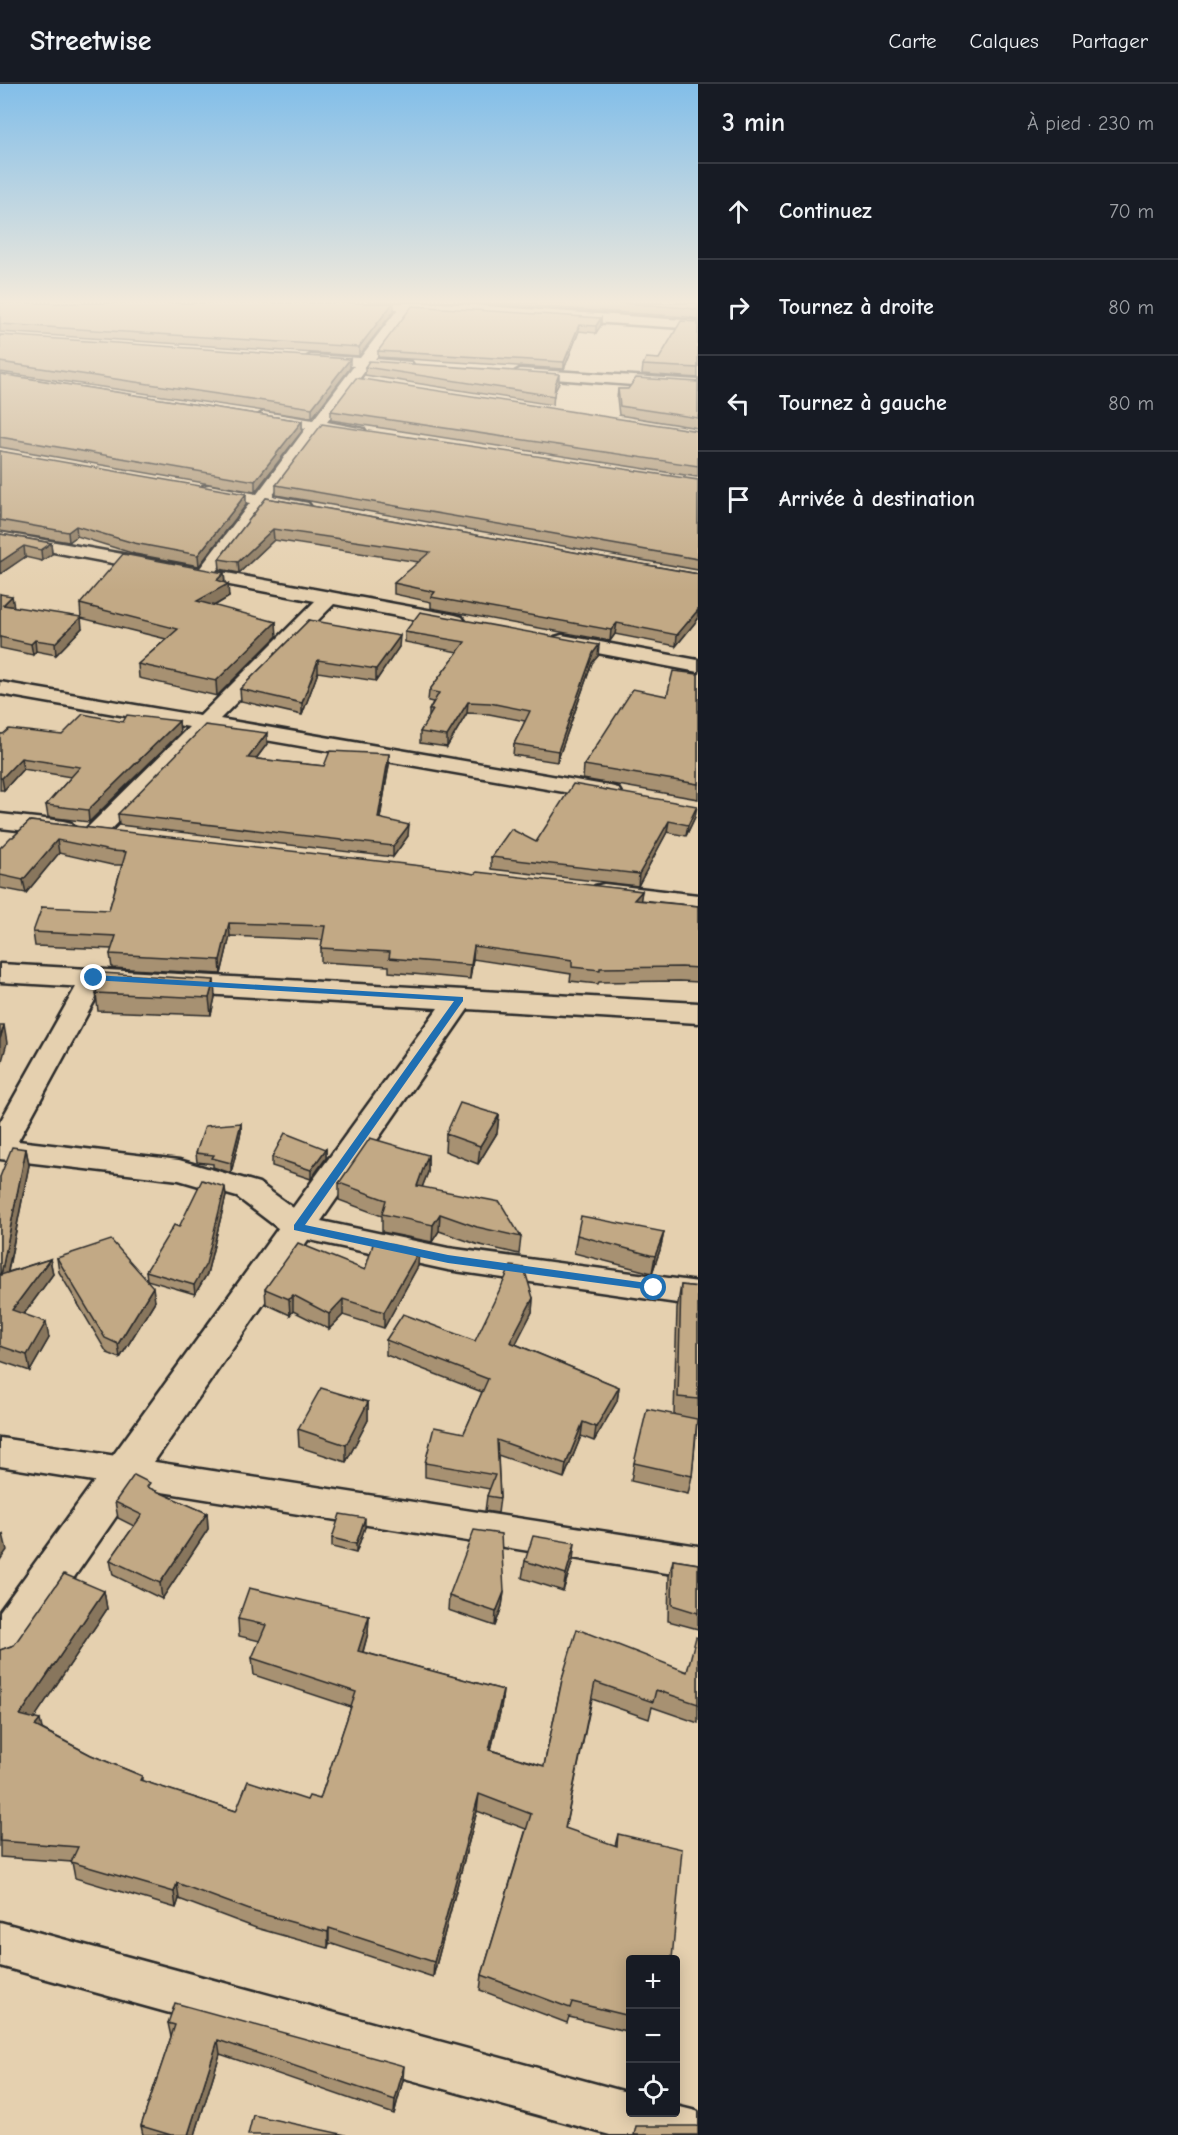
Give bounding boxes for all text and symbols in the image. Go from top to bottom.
text: Streetwise [30,25,151,57]
text: Carte [889,29,937,53]
text: Calques [970,29,1039,53]
text: Partager [1072,29,1148,53]
text: 3 min [722,108,785,138]
text: À pied · 230 m [1027,112,1154,135]
icon: ahead [722,195,755,228]
text: Continuez [779,198,872,224]
text: 70 m [1109,200,1154,223]
icon: right [722,291,755,324]
text: Tournez à droite [779,294,934,320]
text: 80 m [1108,296,1154,319]
icon: left [722,387,755,420]
text: Tournez à gauche [779,390,947,416]
text: 80 m [1108,392,1154,415]
icon: arrive [722,483,755,516]
text: Arrivée à destination [779,486,975,512]
route end [80,964,106,990]
route start [640,1274,666,1300]
map controls [626,1955,680,2117]
button: + [626,1955,680,2009]
button: − [626,2009,680,2063]
button: locate [626,2063,680,2117]

